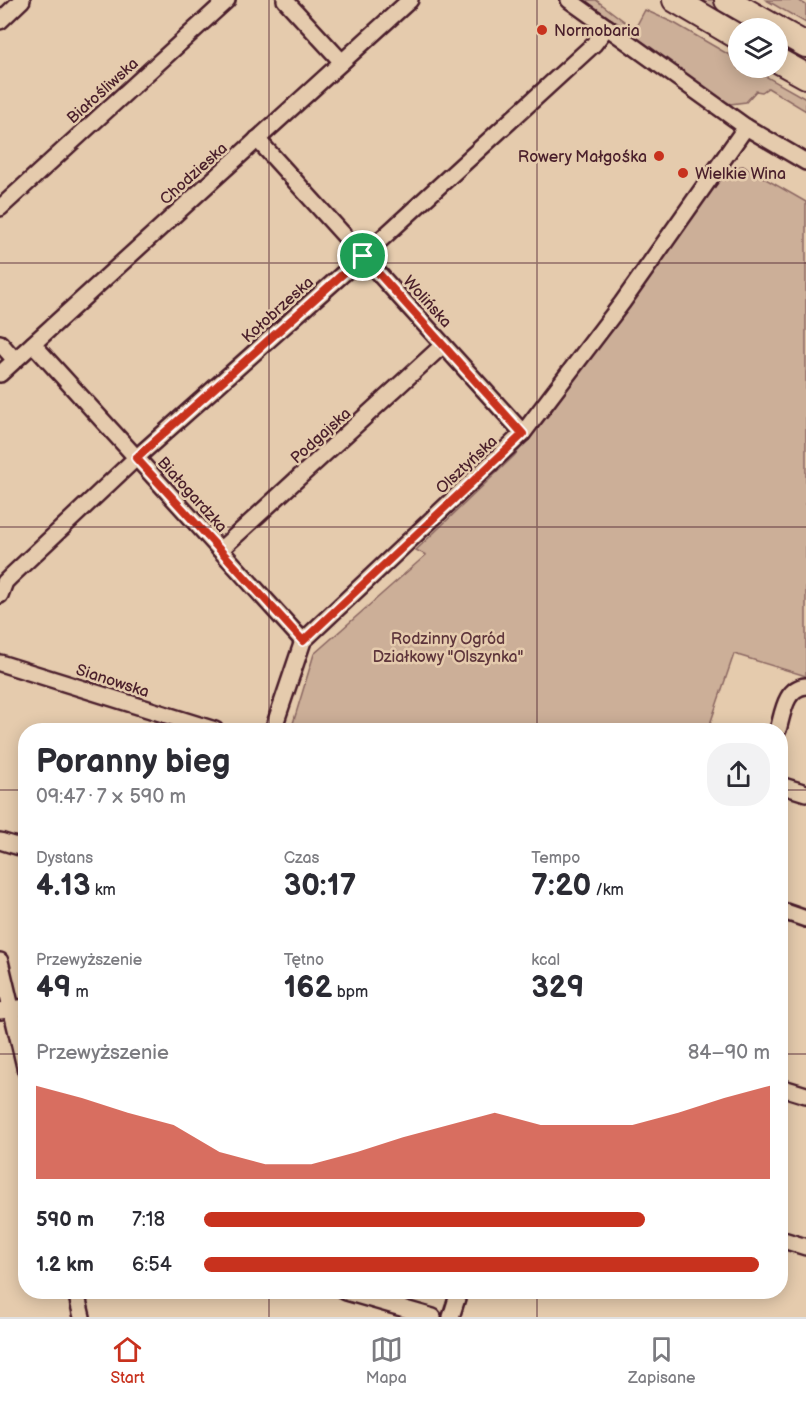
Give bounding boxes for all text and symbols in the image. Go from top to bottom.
map controls [728,18,788,78]
button: layers [728,18,788,78]
place label: Normobaria [554,22,640,41]
marker: Normobaria [535,23,549,37]
street label: Białośliwska [63,54,143,128]
street label: Chodzieska [156,139,232,209]
place label: Rowery Małgośka [518,148,647,167]
marker: Rowery Małgośka [652,149,666,163]
place label: Wielkie Wina [695,165,786,184]
marker: Wielkie Wina [676,166,690,180]
pin [337,230,388,281]
icon: arrive [346,239,379,272]
street label: Wolińska [399,272,455,332]
street label: Kołobrzeska [238,273,318,347]
street label: Podgajska [287,404,355,468]
street label: Olsztyńska [432,432,502,498]
street label: Białogardzka [153,453,231,537]
park label: Rodzinny Ogród Działkowy "Olszynka" [372,630,524,667]
street label: Sianowska [74,661,152,702]
text: Poranny bieg [36,742,230,782]
button: share [707,743,770,806]
text: 09:47 · 7 × 590 m [36,785,186,809]
text: Dystans [36,849,93,868]
text: Czas [284,849,319,868]
text: Tempo [531,849,580,868]
text: 4.13 [36,868,90,904]
text: 30:17 [284,868,356,904]
text: 7:20 [531,868,591,904]
text: km [90,881,116,900]
text: /km [591,881,624,900]
text: Przewyższenie [36,951,142,970]
text: Tętno [284,951,324,970]
text: kcal [531,951,560,970]
text: 49 [36,970,71,1006]
text: 162 [284,970,332,1006]
text: 329 [531,970,584,1006]
text: m [71,983,89,1002]
text: bpm [332,983,368,1002]
text: Przewyższenie [36,1041,169,1065]
text: 84–90 m [688,1041,770,1065]
text: 590 m [36,1208,94,1232]
text: 7:18 [132,1208,165,1232]
text: 1.2 km [36,1253,94,1277]
text: 6:54 [132,1253,172,1277]
tab: Start [111,1333,145,1388]
tab: Mapa [366,1333,407,1388]
tab: Zapisane [628,1333,695,1388]

